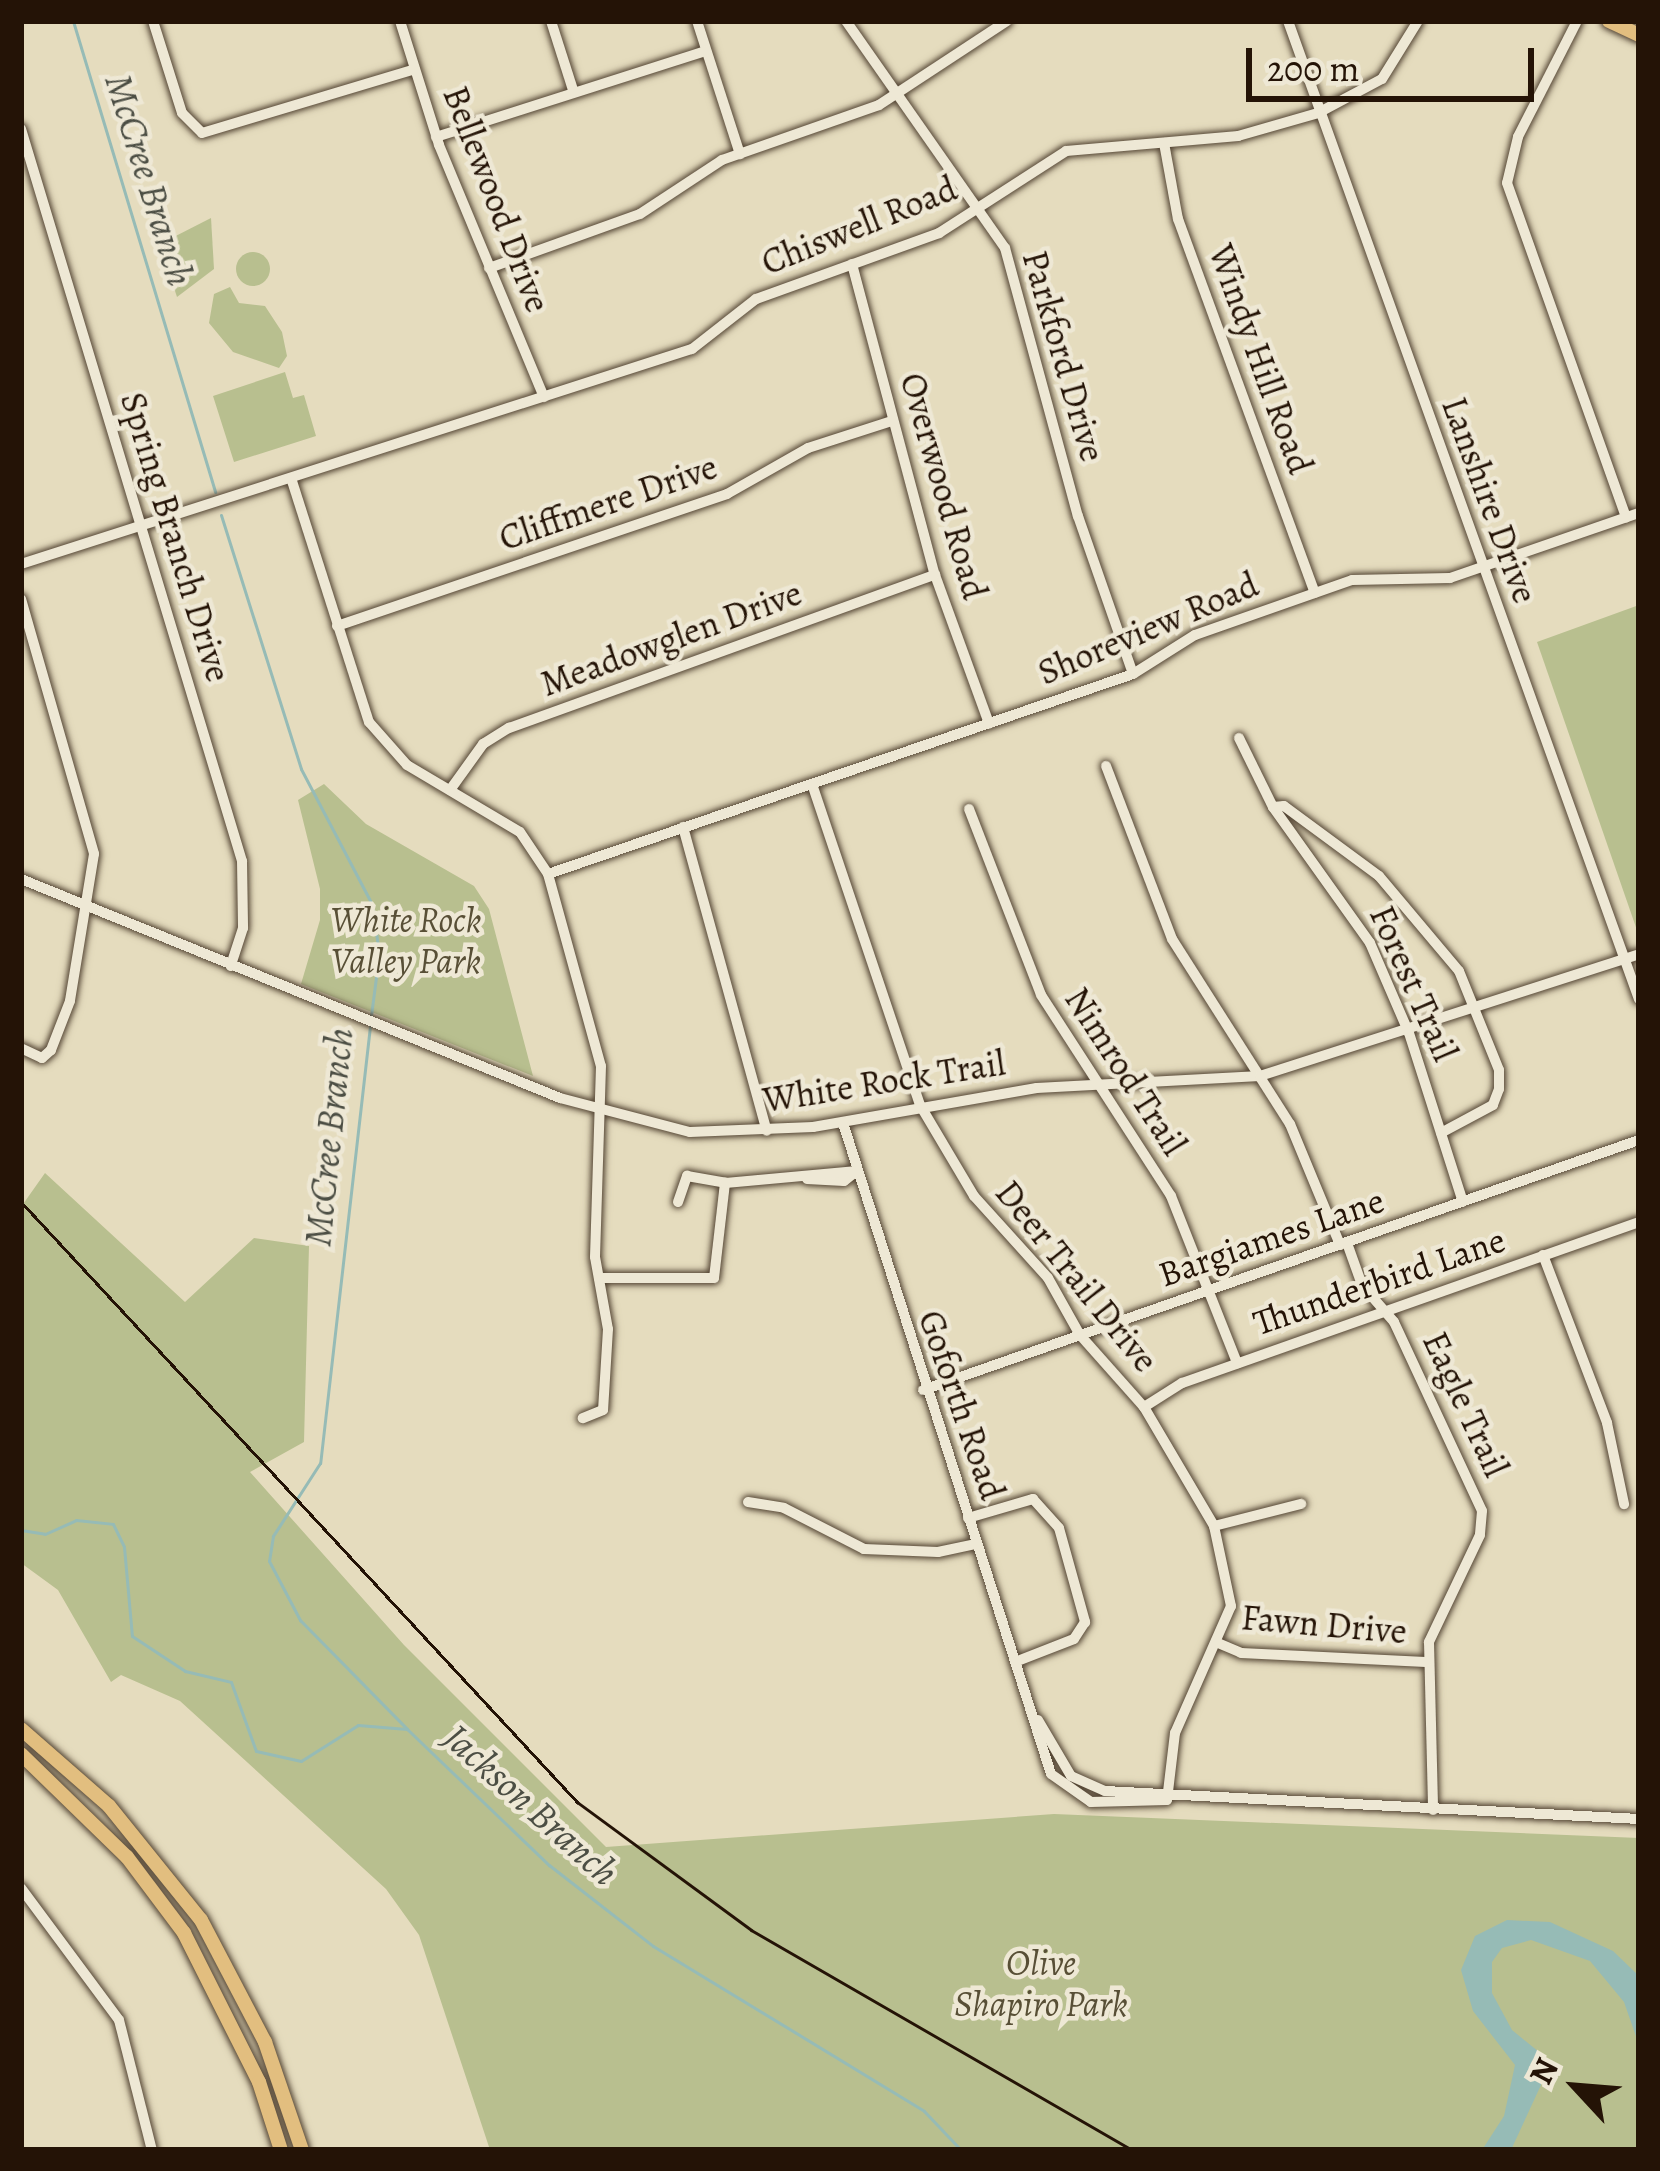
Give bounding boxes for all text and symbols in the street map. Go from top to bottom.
scale bar [1252,24,1540,98]
text: 200 m [1267,44,1360,93]
water label: McCree Branch [95,68,203,292]
street label: Bellewood Drive [434,80,560,318]
street label: Chiswell Road [755,166,963,284]
street label: Windy Hill Road [1199,238,1323,480]
street label: Parkford Drive [1013,246,1115,466]
street label: Overwood Road [891,368,997,604]
street label: Spring Branch Drive [111,387,241,687]
street label: Lanshire Drive [1433,391,1547,609]
street label: Cliffmere Drive [493,445,723,559]
street label: Shoreview Road [1031,562,1265,694]
street label: Meadowglen Drive [535,571,807,705]
park label: White Rock Valley Park [331,897,481,982]
street label: Forest Trail [1361,899,1467,1067]
street label: Nimrod Trail [1056,979,1196,1163]
water label: McCree Branch [294,1025,364,1249]
street label: White Rock Trail [760,1041,1008,1121]
street label: Deer Trail Drive [987,1171,1167,1381]
street label: Bargiames Lane [1153,1178,1389,1296]
street label: Thunderbird Lane [1247,1218,1511,1344]
street label: Goforth Road [909,1305,1015,1505]
street label: Eagle Trail [1414,1325,1518,1483]
street label: Fawn Drive [1239,1595,1409,1653]
water label: Jackson Branch [434,1714,628,1896]
park label: Olive Shapiro Park [954,1940,1128,2025]
north arrow [1516,2027,1636,2147]
text: N [1518,2050,1569,2092]

